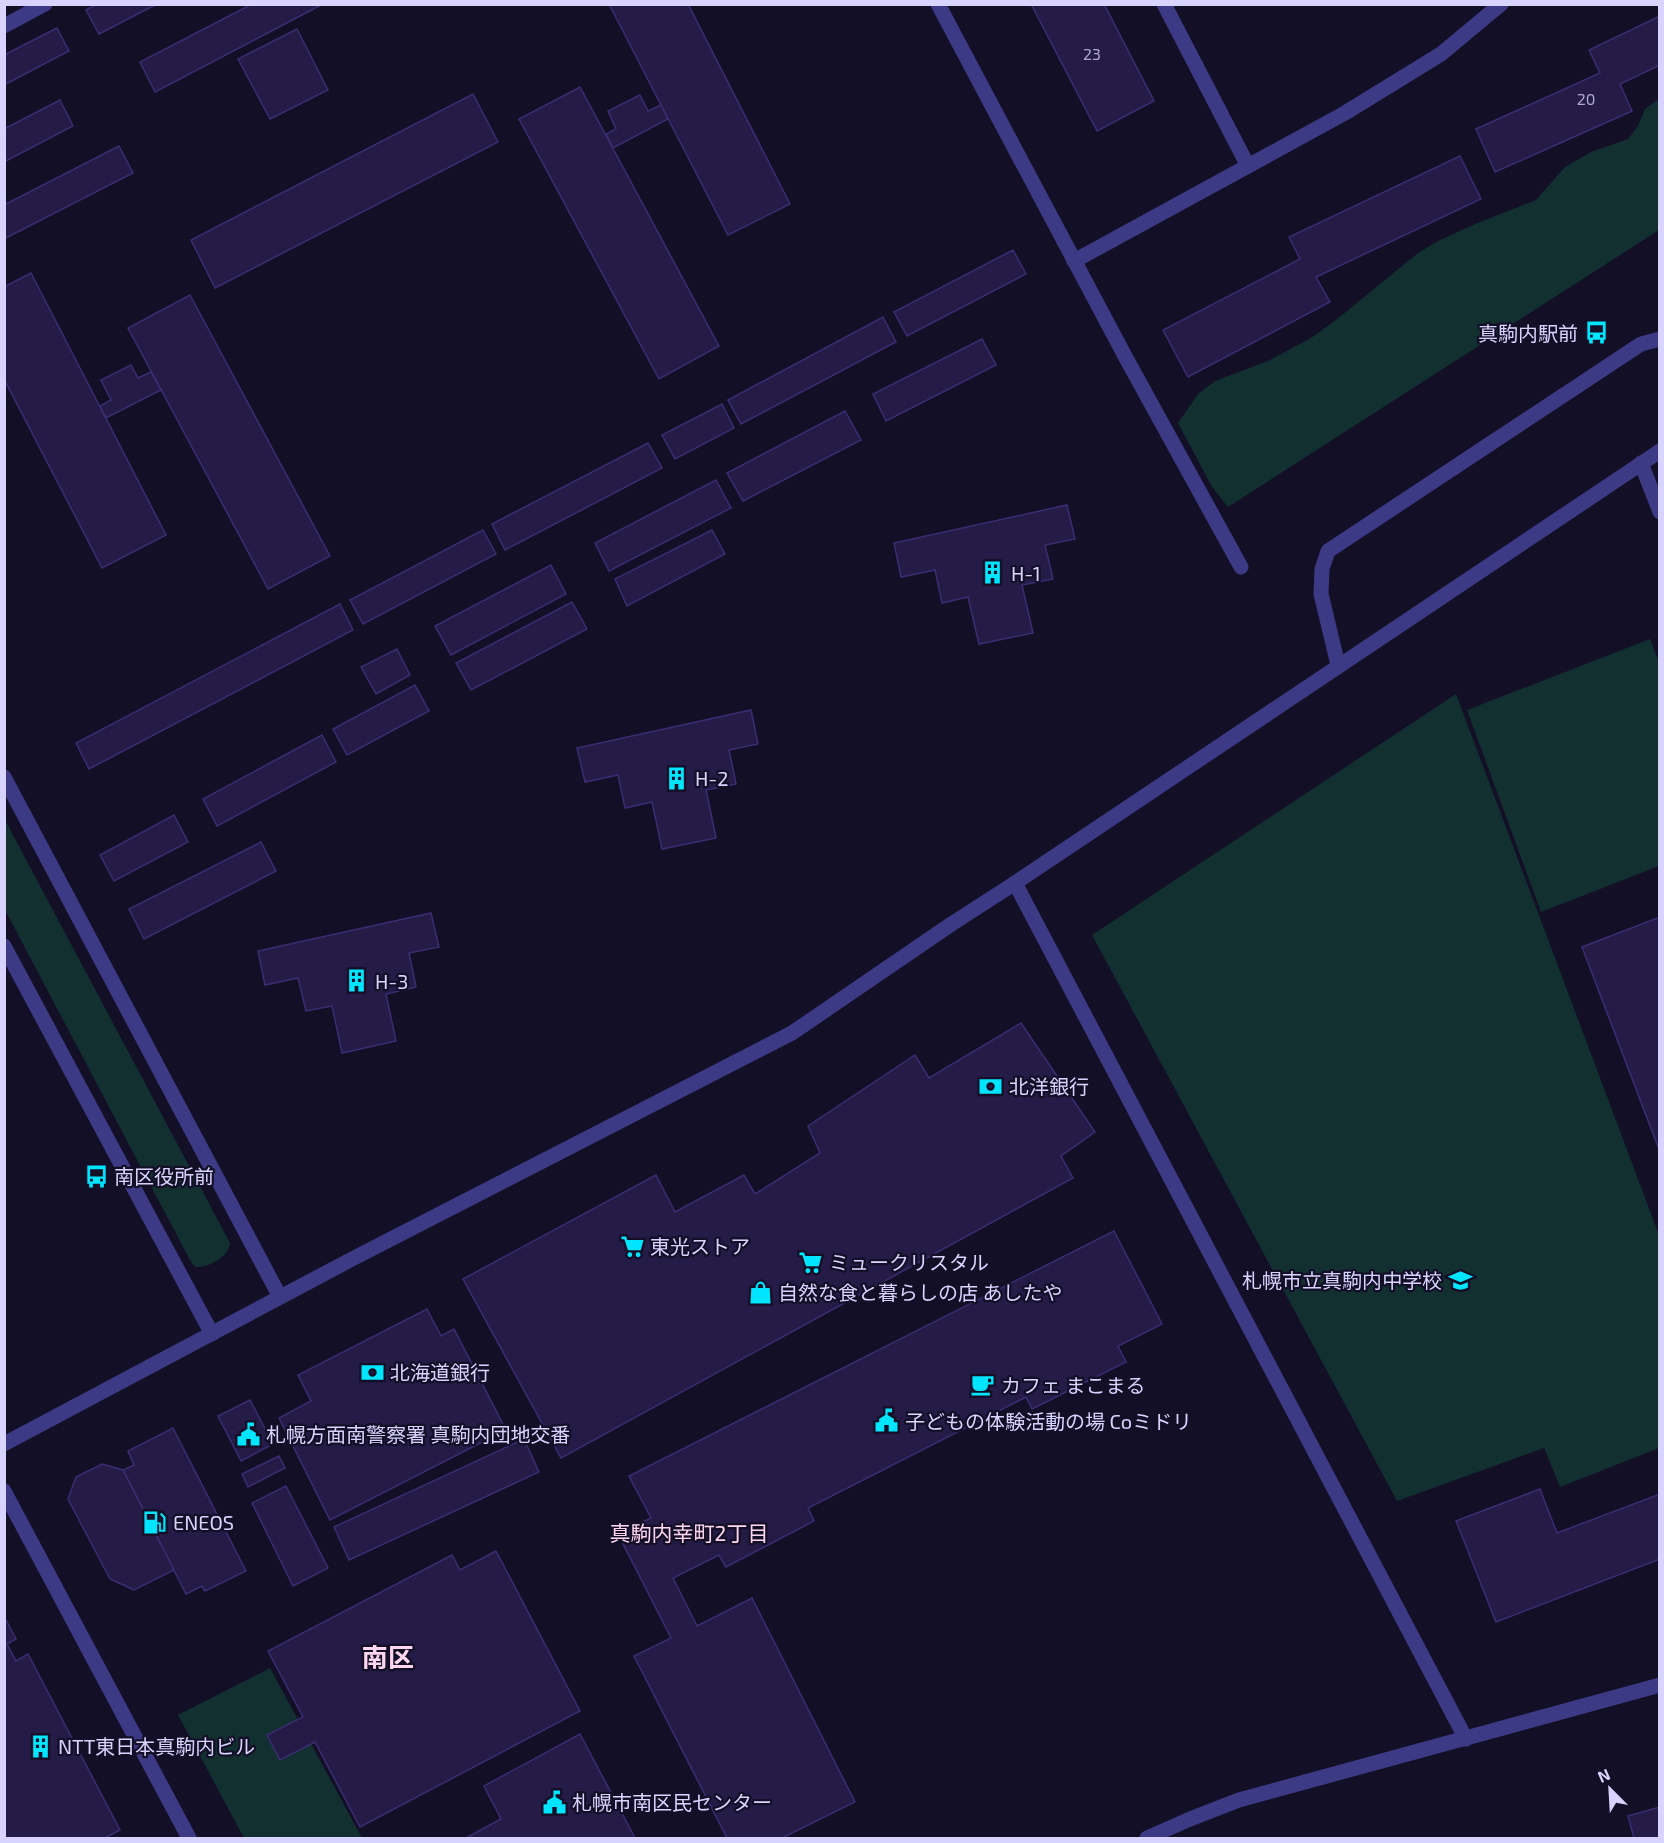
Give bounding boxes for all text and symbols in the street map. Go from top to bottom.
house number: 23 [1083,44,1101,63]
house number: 20 [1577,89,1595,108]
bus stop icon: 真駒内駅前 [1583,320,1609,346]
place label: 真駒内駅前 [1478,321,1578,345]
building icon: H-1 [980,560,1006,586]
place label: H-1 [1011,561,1041,585]
building icon: H-2 [664,765,690,791]
place label: H-2 [695,766,729,790]
building icon: H-3 [344,968,370,994]
place label: H-3 [375,969,408,993]
bank icon: 北洋銀行 [978,1073,1004,1099]
place label: 北洋銀行 [1009,1074,1089,1098]
bus stop icon: 南区役所前 [83,1163,109,1189]
place label: 南区役所前 [114,1164,214,1188]
supermarket icon: 東光ストア [619,1233,645,1259]
place label: 東光ストア [650,1234,750,1258]
supermarket icon: ミュークリスタル [798,1249,824,1275]
place label: ミュークリスタル [829,1250,989,1274]
school or university icon: 札幌市立真駒内中学校 [1447,1267,1473,1293]
place label: 札幌市立真駒内中学校 [1242,1268,1442,1292]
shop icon: 自然な食と暮らしの店 あしたや [747,1279,773,1305]
place label: 自然な食と暮らしの店 あしたや [778,1280,1062,1304]
bank icon: 北海道銀行 [359,1359,385,1385]
place label: 北海道銀行 [390,1360,490,1384]
cafe icon: カフェ まこまる [970,1372,996,1398]
place label: カフェ まこまる [1001,1373,1145,1397]
public building icon: 子どもの体験活動の場 Coミドリ [874,1408,900,1434]
place label: 子どもの体験活動の場 Coミドリ [905,1409,1192,1433]
public building icon: 札幌方面南警察署 真駒内団地交番 [235,1421,261,1447]
place label: 札幌方面南警察署 真駒内団地交番 [266,1422,570,1446]
fuel station icon: ENEOS [142,1509,168,1535]
place label: ENEOS [173,1510,234,1534]
district label: 真駒内幸町2丁目 [610,1520,768,1545]
district label: 南区 [362,1641,414,1672]
building icon: NTT東日本真駒内ビル [27,1733,53,1759]
place label: NTT東日本真駒内ビル [58,1734,255,1758]
north arrow [1580,1759,1640,1819]
text: N [1595,1764,1613,1786]
public building icon: 札幌市南区民センター [541,1789,567,1815]
place label: 札幌市南区民センター [572,1790,772,1814]

